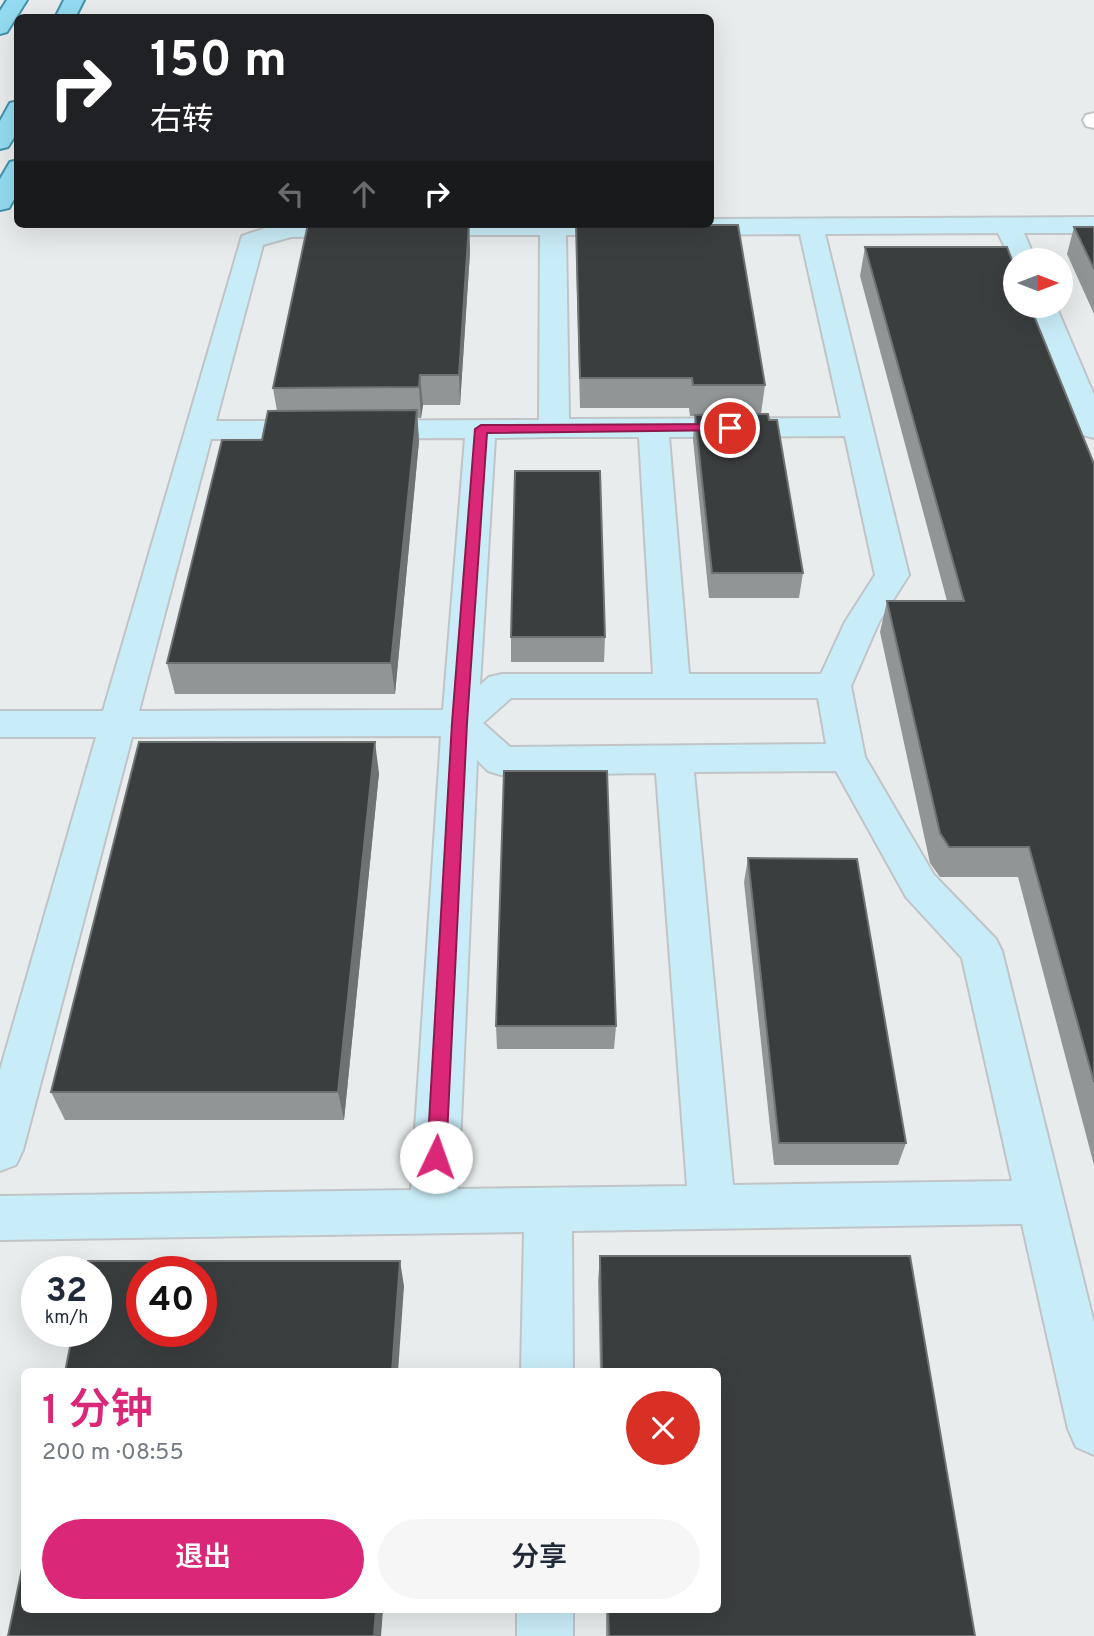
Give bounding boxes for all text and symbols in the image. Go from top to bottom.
text: 150 m [150,32,287,94]
icon: right [35,42,126,133]
text: 右转 [150,102,214,142]
icon: left [272,175,310,213]
icon: ahead [345,175,383,213]
icon: right [418,175,456,213]
north arrow [1003,248,1073,318]
map controls [1003,248,1073,318]
pin [700,398,760,458]
icon: arrive [711,409,749,447]
position arrow [399,1120,473,1194]
speed limit sign: 40 [126,1256,217,1347]
text: 32 [46,1270,87,1314]
text: km/h [45,1307,88,1330]
text: 1 分钟 [42,1386,153,1439]
button: close [626,1391,700,1465]
text: 200 m · 08:55 [42,1439,184,1468]
button: 退出 [42,1519,364,1599]
button: 分享 [378,1519,700,1599]

